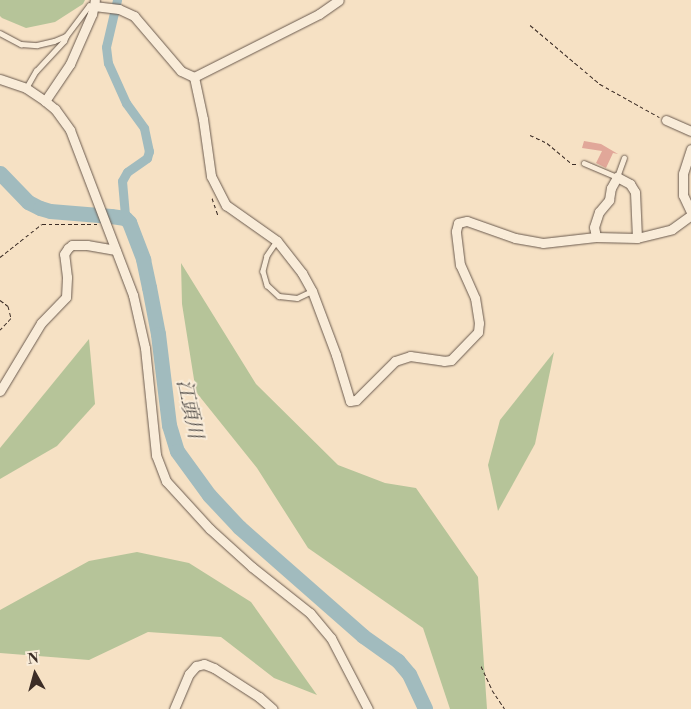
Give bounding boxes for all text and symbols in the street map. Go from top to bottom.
water label: 江頭川 [171,377,207,441]
north arrow [10,649,60,699]
text: N [27,650,40,669]

